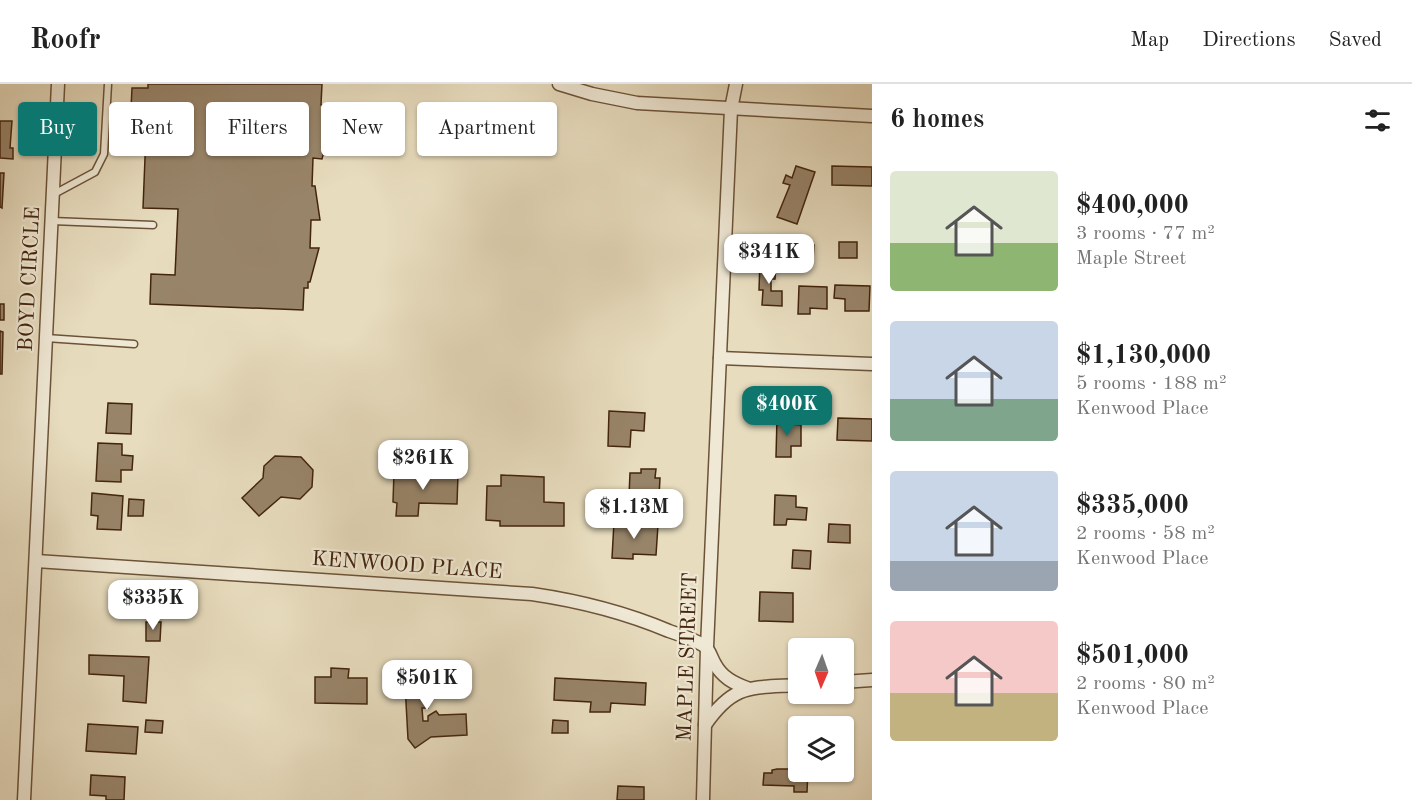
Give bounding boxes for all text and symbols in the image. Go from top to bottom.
text: Roofr [30,27,101,55]
text: Map [1130,30,1169,51]
text: Directions [1202,30,1296,51]
text: Saved [1329,30,1382,51]
chip: Buy [18,102,97,156]
chip: Rent [109,102,194,156]
chip: Filters [206,102,309,156]
chip: New [321,102,405,156]
chip: Apartment [417,102,557,156]
icon: filters [1361,104,1394,137]
text: 6 homes [890,107,984,133]
text: $400,000 [1076,193,1189,219]
icon: home [938,195,1010,267]
street label: BOYD CIRCLE [16,206,44,352]
text: 3 rooms · 77 m² [1076,224,1215,244]
pin: $341K [727,234,811,285]
text: $341K [738,243,800,263]
text: Maple Street [1076,249,1186,269]
text: $1,130,000 [1076,343,1211,369]
icon: home [938,345,1010,417]
text: 5 rooms · 188 m² [1076,374,1226,394]
pin: $400K [745,386,829,437]
text: $400K [756,395,818,415]
text: Kenwood Place [1076,399,1208,419]
pin: $261K [381,440,465,491]
text: $261K [392,449,454,469]
pin: $1.13M [585,489,683,540]
text: $335,000 [1076,493,1189,519]
icon: home [938,495,1010,567]
text: $1.13M [599,498,669,518]
text: 2 rooms · 58 m² [1076,524,1215,544]
street label: KENWOOD PLACE [311,549,503,583]
text: Kenwood Place [1076,549,1208,569]
street label: MAPLE STREET [675,572,701,742]
pin: $335K [111,580,195,631]
text: $335K [122,589,184,609]
north arrow [788,638,854,704]
map controls [788,638,854,782]
text: $501,000 [1076,643,1189,669]
icon: home [938,645,1010,717]
pin: $501K [385,660,469,711]
text: $501K [396,669,458,689]
text: 2 rooms · 80 m² [1076,674,1215,694]
text: Kenwood Place [1076,699,1208,719]
button: layers [788,716,854,782]

